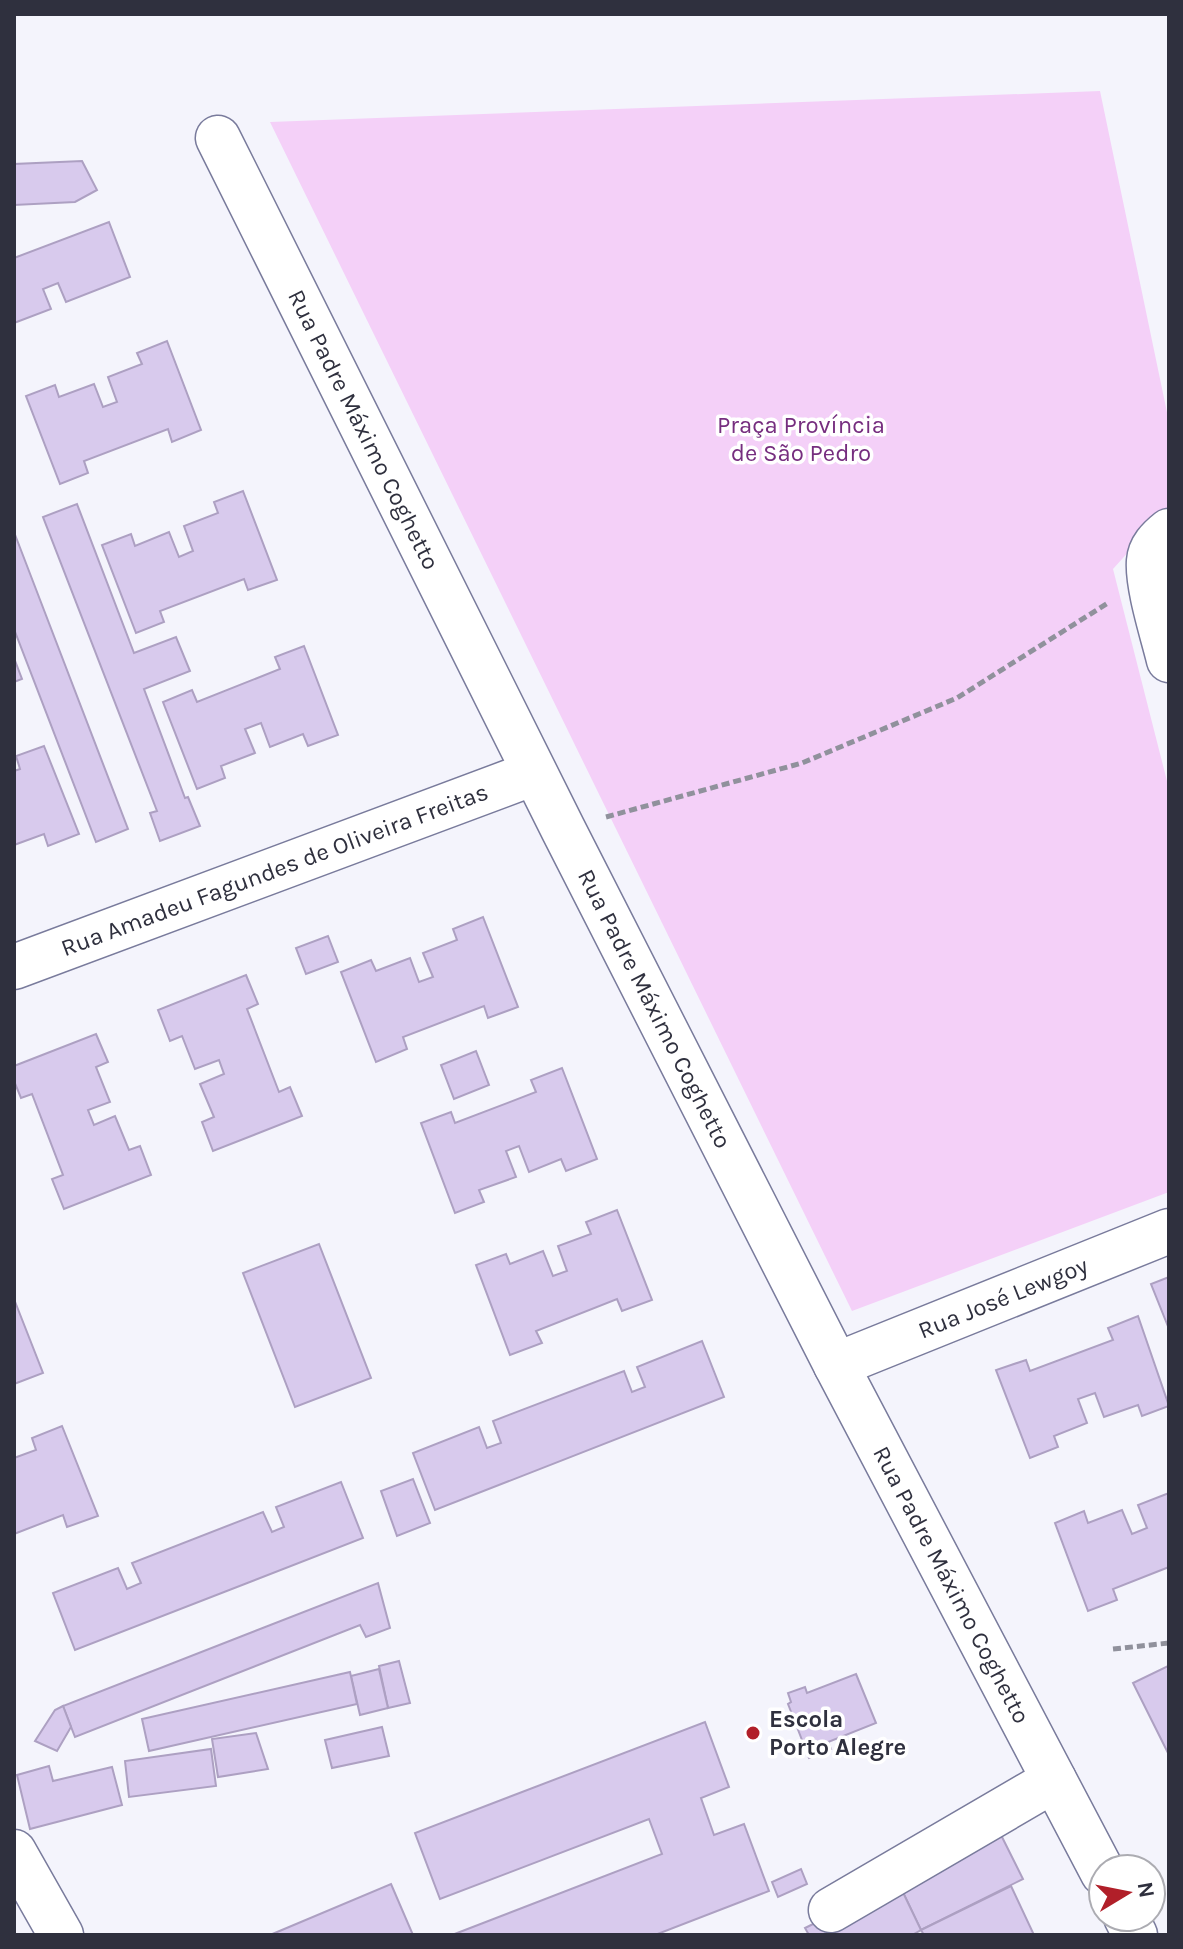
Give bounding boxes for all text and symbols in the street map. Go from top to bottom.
street label: Rua Padre Máximo Coghetto [282,285,445,574]
park label: Praça Província de São Pedro [717,411,885,467]
street label: Rua Amadeu Fagundes de Oliveira Freitas [57,777,492,962]
street label: Rua Padre Máximo Coghetto [572,865,737,1153]
street label: Rua José Lewgoy [914,1251,1092,1344]
street label: Rua Padre Máximo Coghetto [867,1441,1036,1728]
place label: Escola Porto Alegre [769,1705,906,1761]
marker: Escola Porto Alegre [744,1724,762,1742]
north arrow [1087,1853,1167,1933]
text: N [1132,1880,1160,1900]

